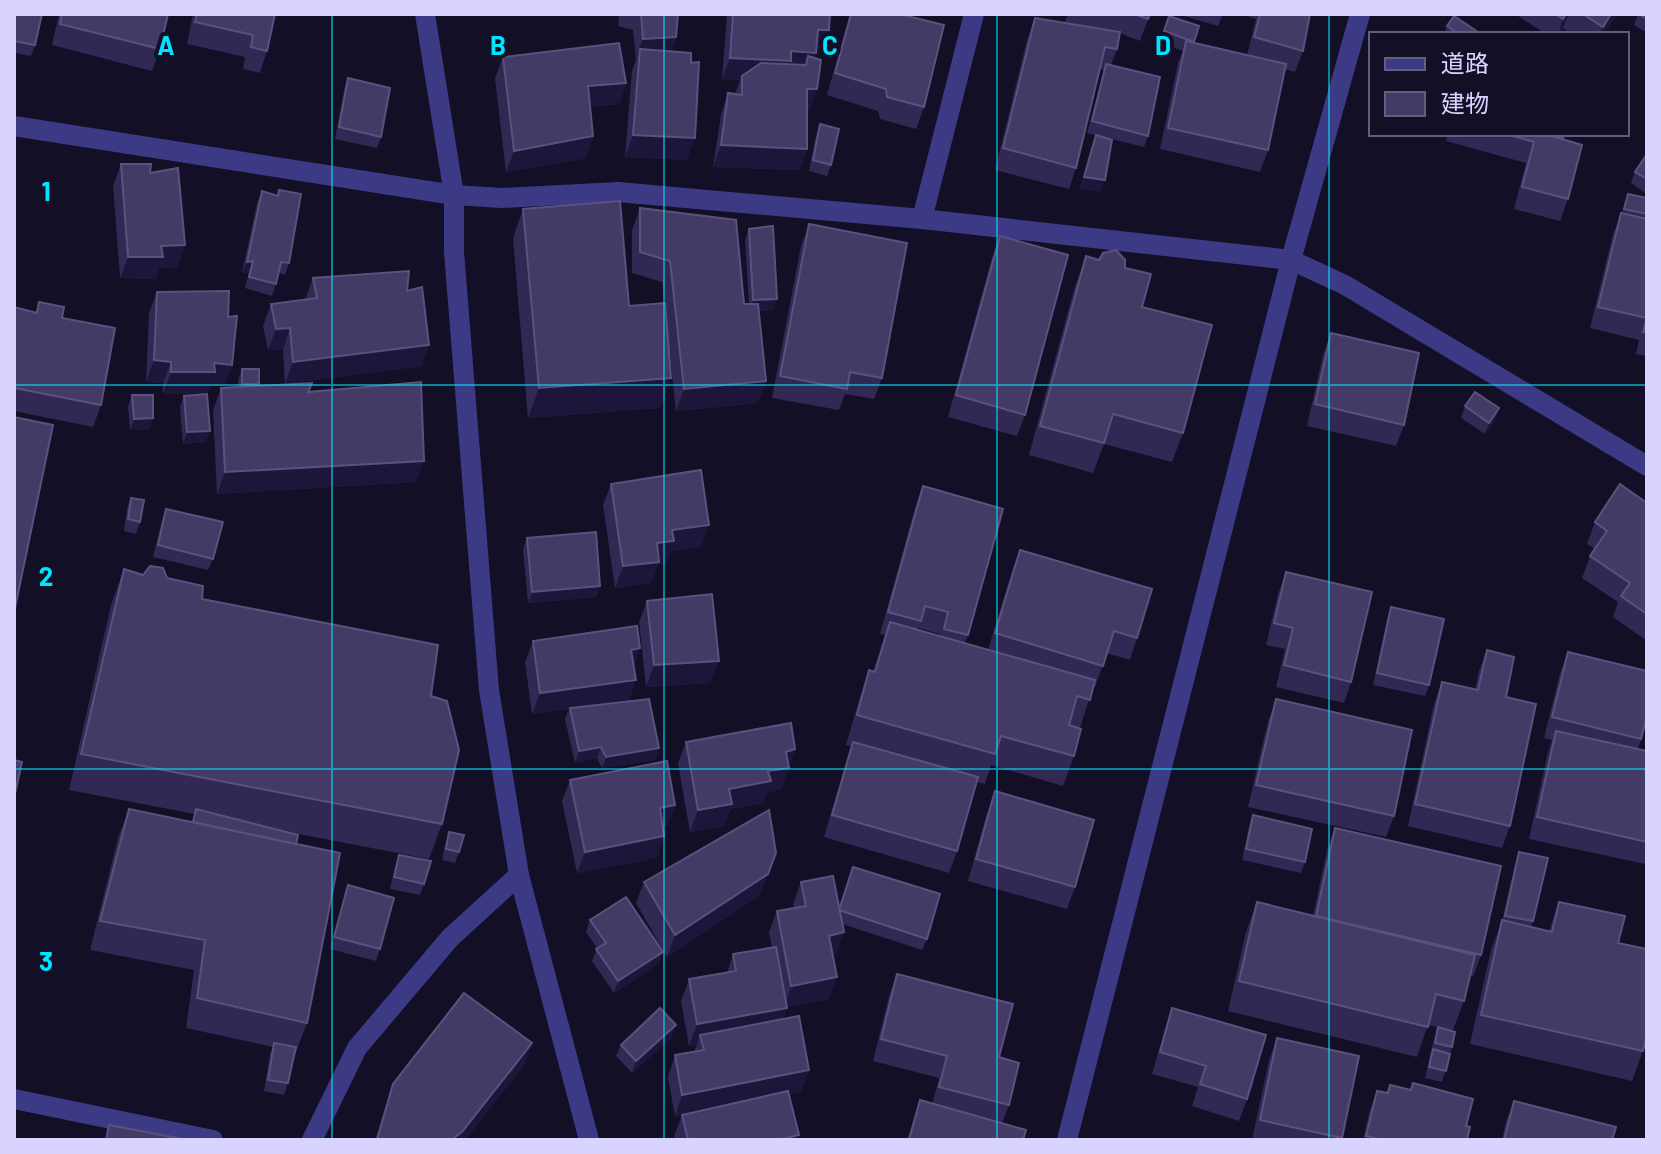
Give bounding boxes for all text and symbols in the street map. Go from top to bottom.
text: A [157,29,175,60]
text: B [490,29,506,60]
text: C [822,29,838,60]
text: D [1155,29,1171,60]
legend [1369,32,1629,136]
text: 道路 [1441,48,1489,77]
text: 建物 [1441,88,1489,117]
text: 1 [41,175,51,206]
text: 2 [39,560,53,591]
text: 3 [39,945,53,976]

